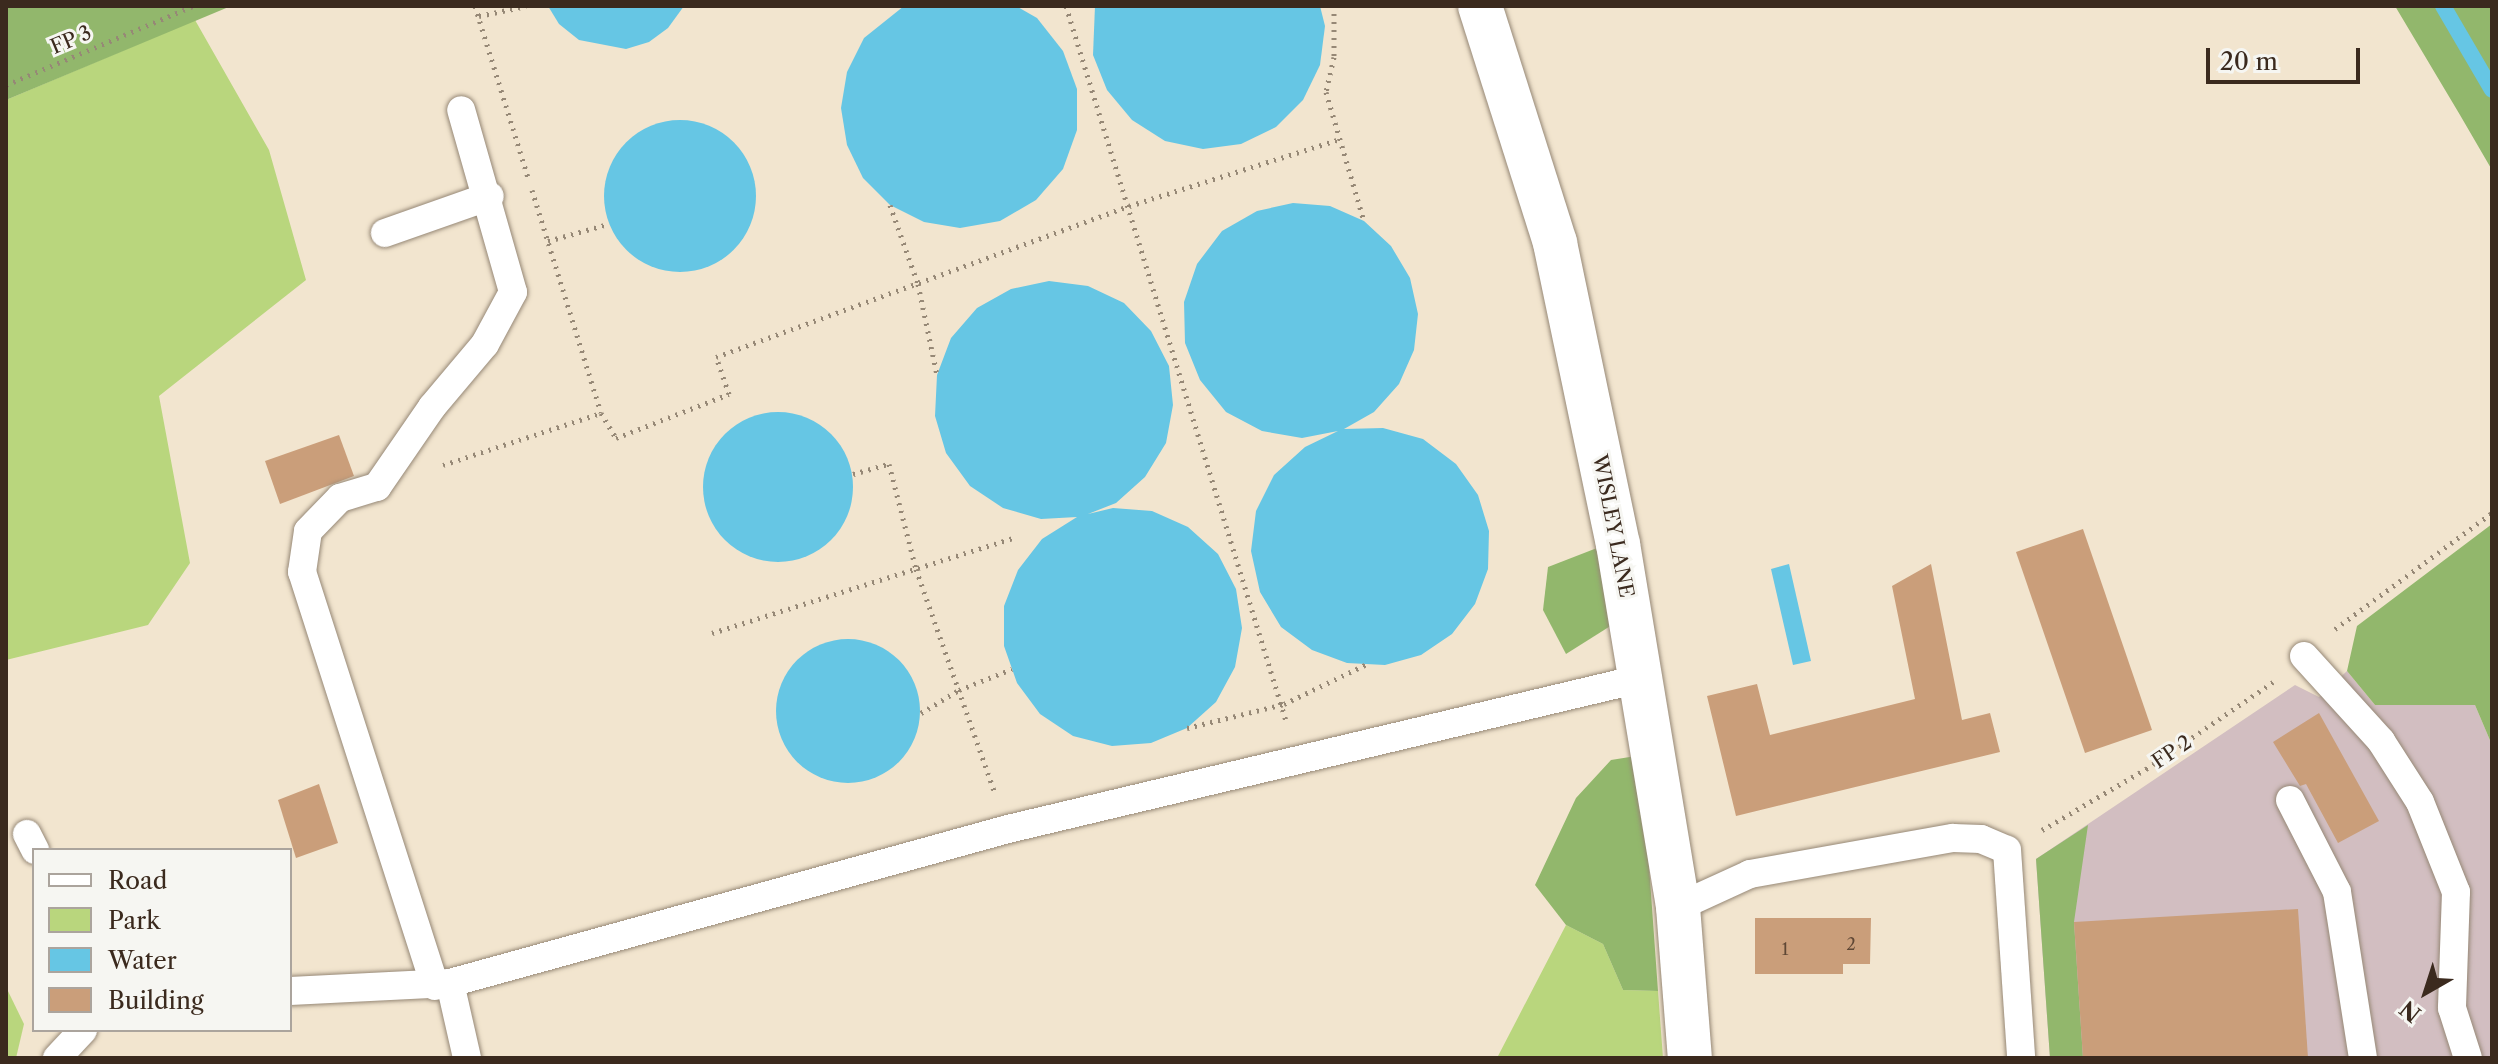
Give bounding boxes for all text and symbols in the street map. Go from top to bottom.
street label: FP 3 [47,21,95,59]
scale bar [2210,32,2364,82]
text: 20 m [2220,47,2278,76]
street label: WISLEY LANE [1587,452,1639,600]
street label: FP 2 [2147,730,2197,774]
legend [32,848,292,1032]
text: Road [108,866,167,895]
text: Park [108,906,160,935]
house number: 2 [1846,934,1856,954]
house number: 1 [1782,939,1788,959]
text: Water [108,946,177,975]
north arrow [2386,952,2466,1032]
text: Building [108,986,204,1015]
text: N [2395,995,2427,1028]

